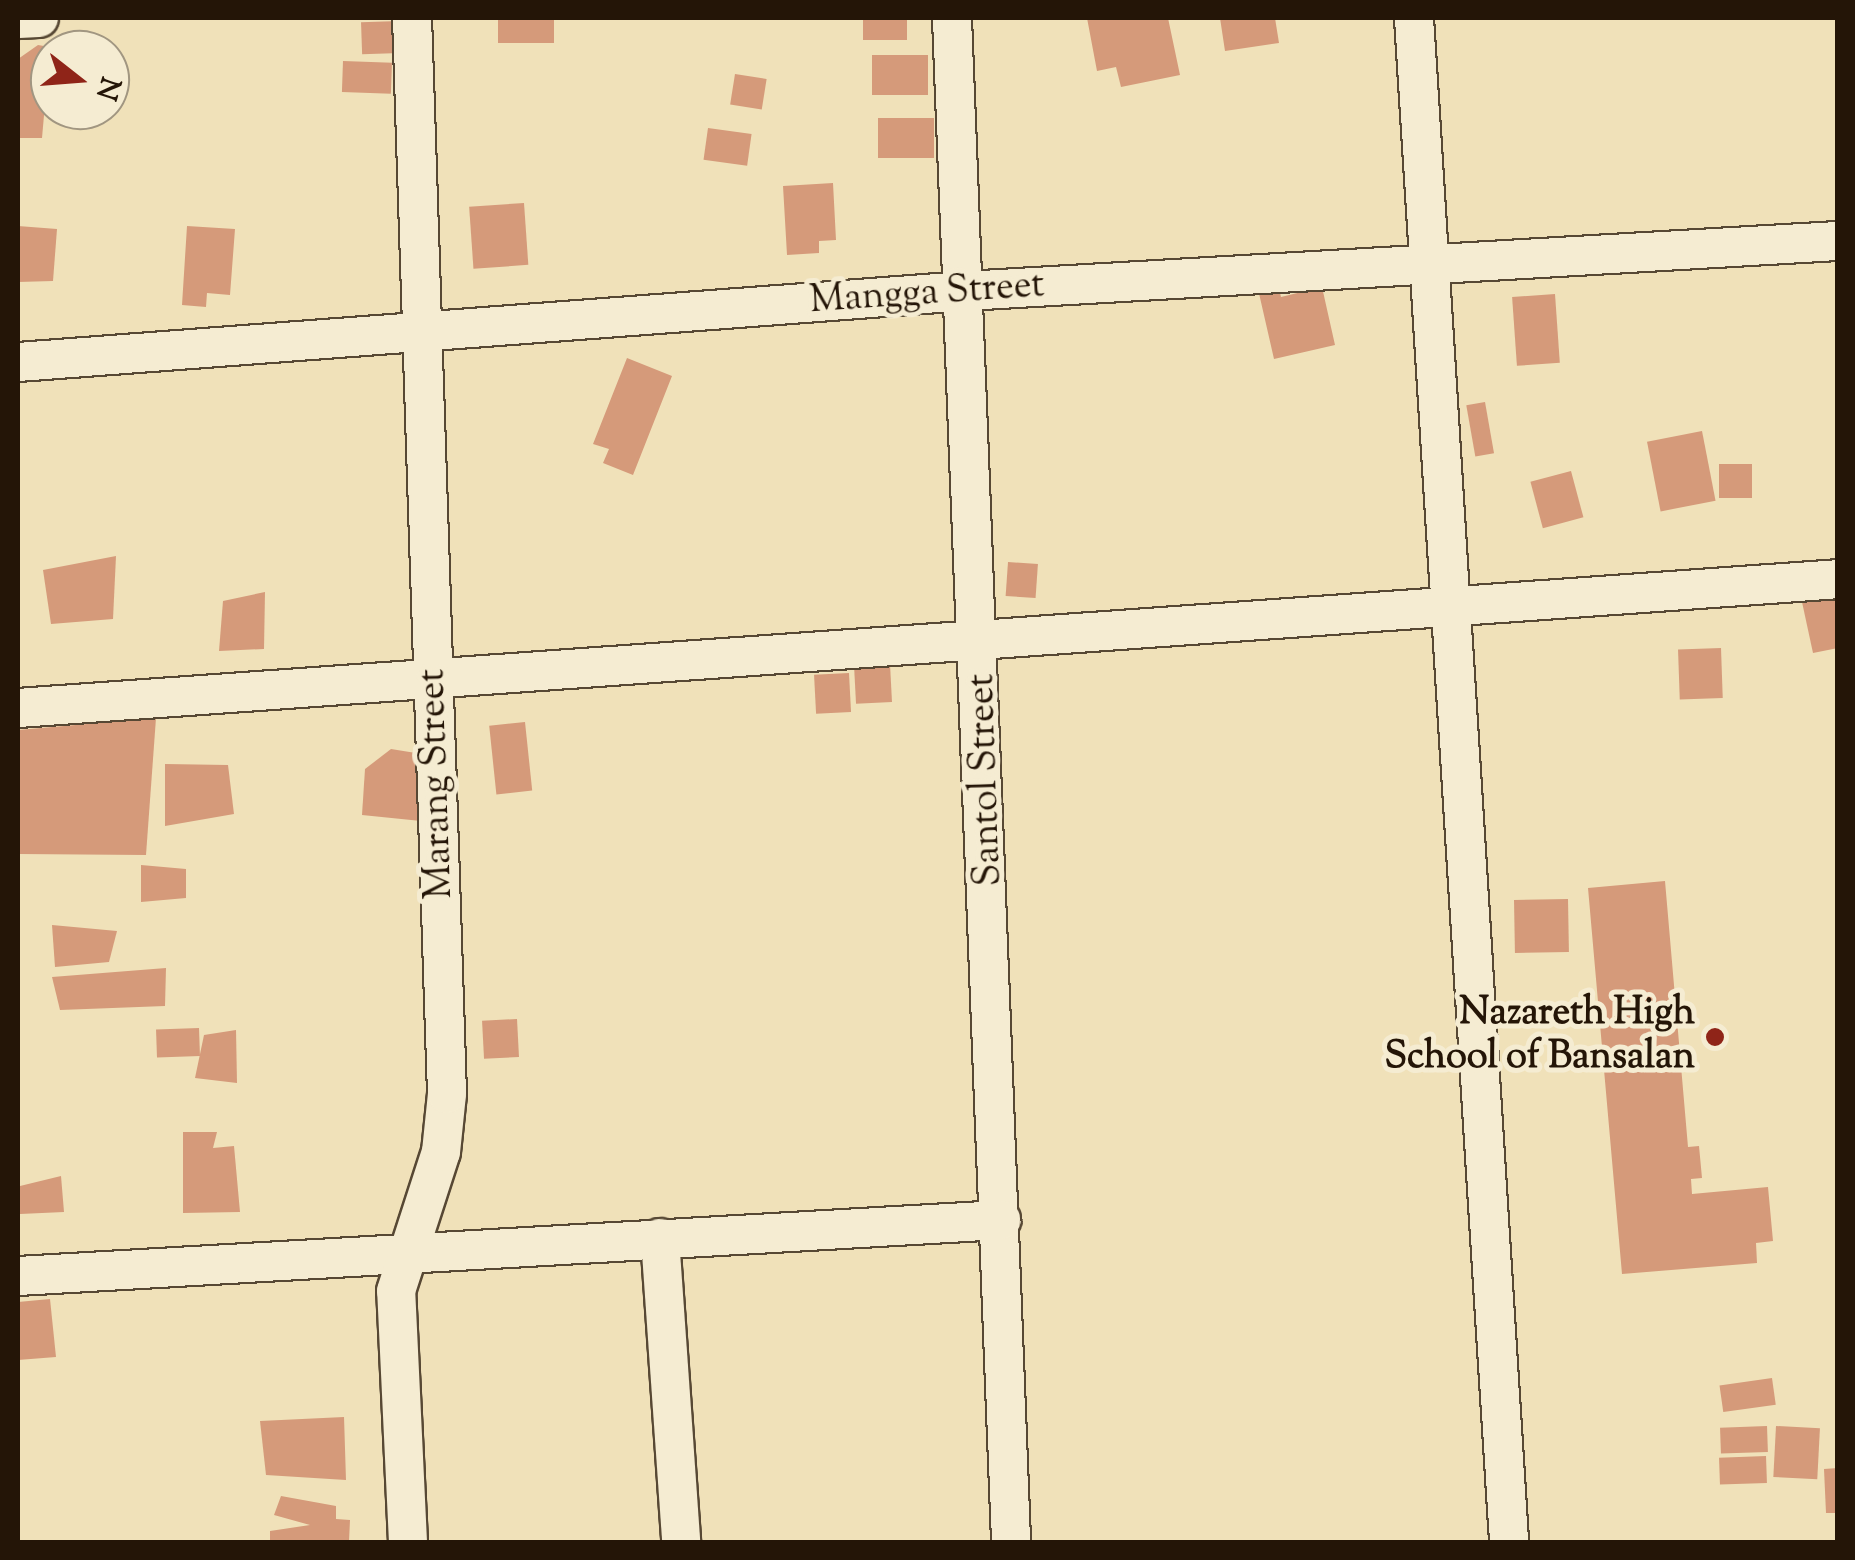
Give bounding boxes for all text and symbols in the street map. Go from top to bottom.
north arrow [30,30,130,130]
text: N [84,72,129,105]
street label: Mangga Street [808,264,1046,326]
street label: Marang Street [411,668,465,900]
street label: Santol Street [961,673,1013,887]
place label: Nazareth High School of Bansalan [1384,992,1695,1082]
marker: Nazareth High School of Bansalan [1704,1026,1726,1048]

